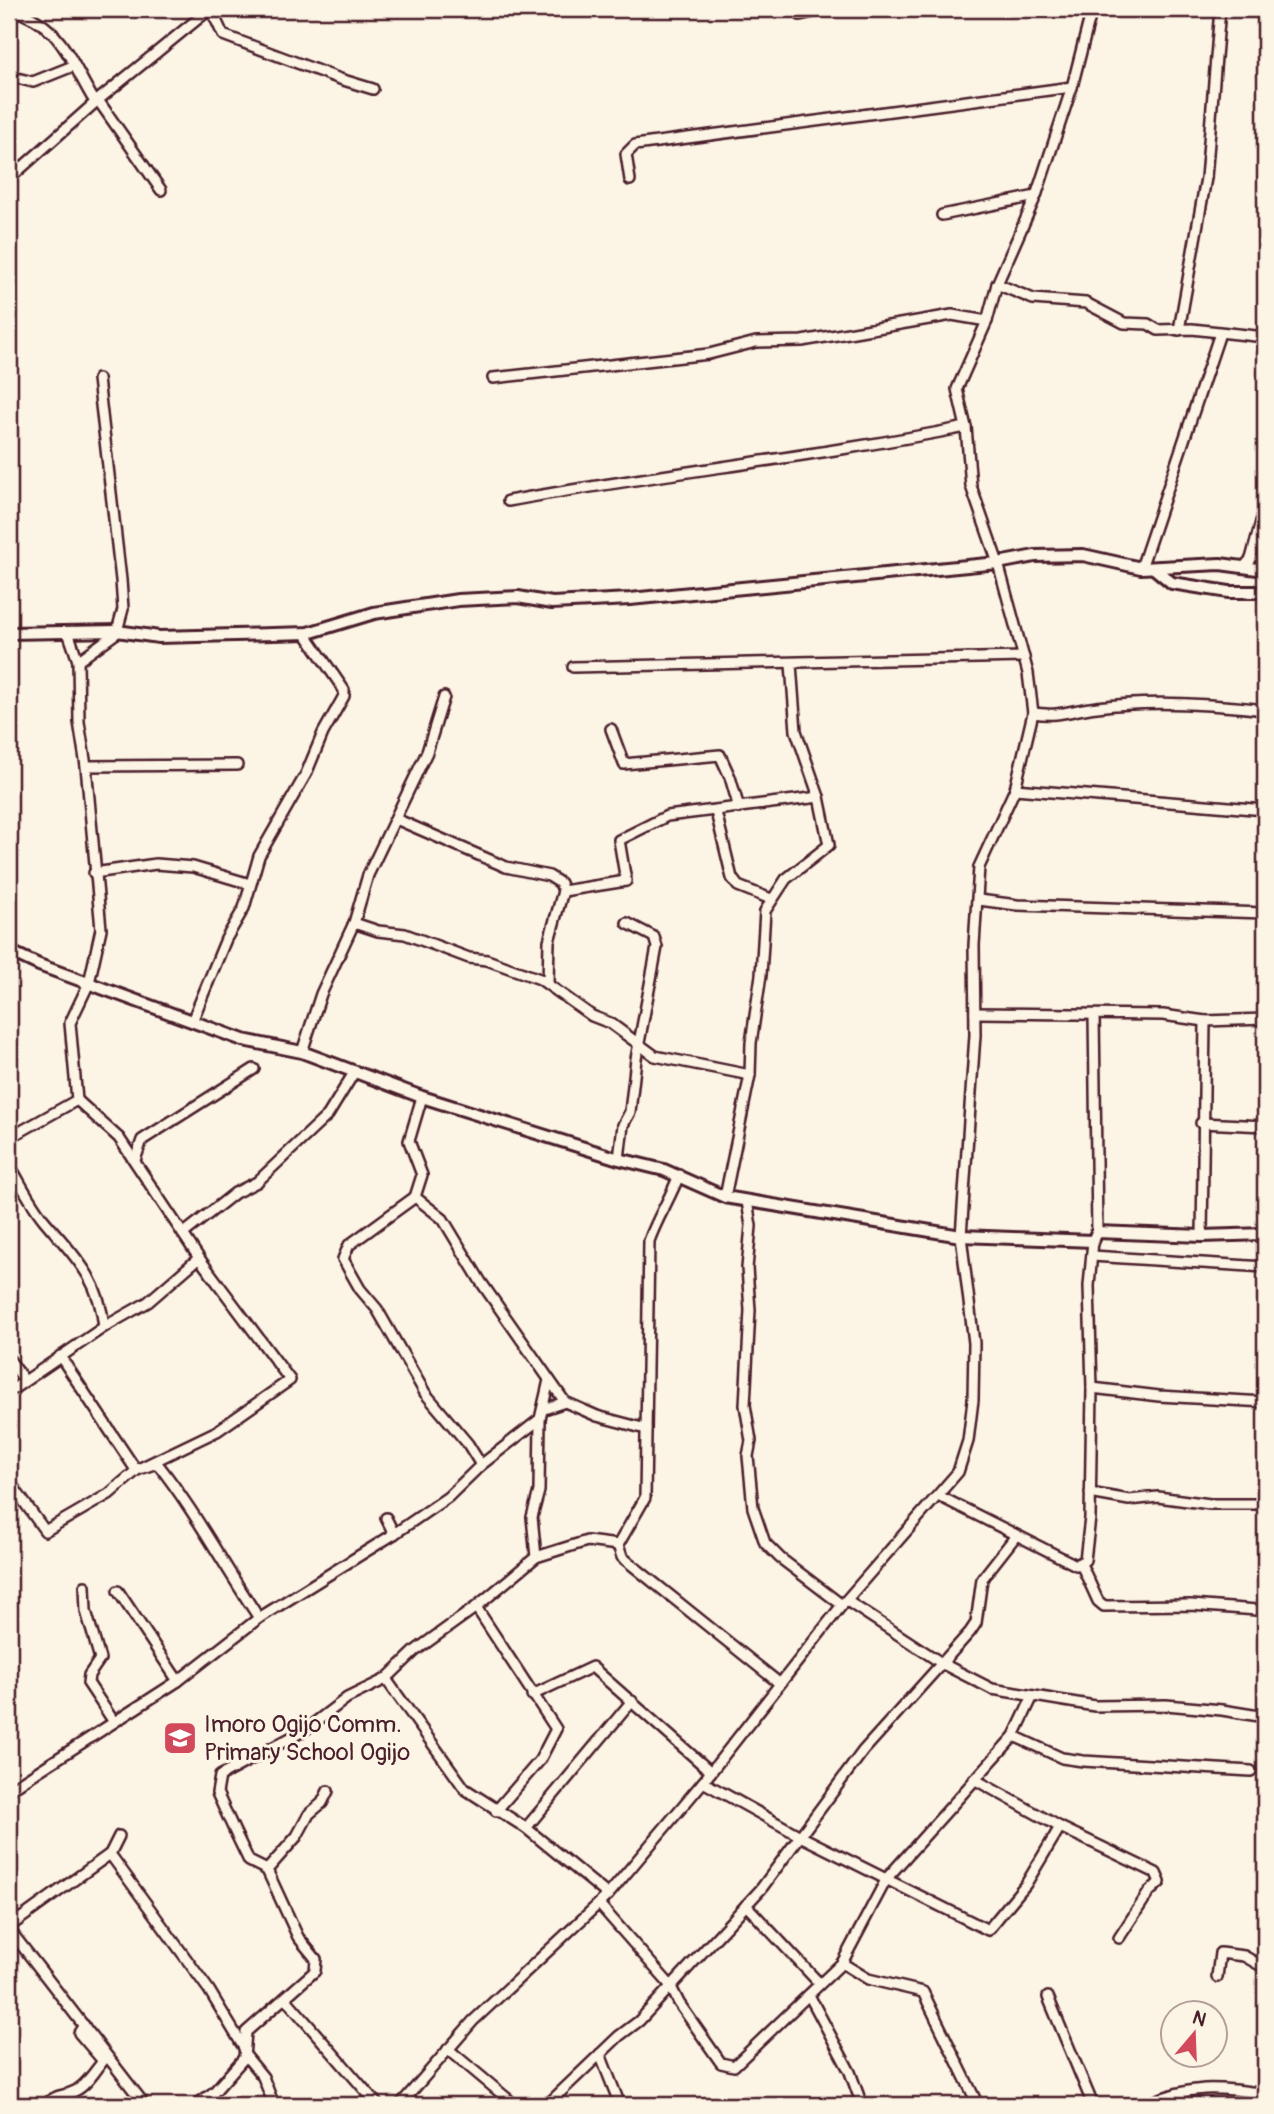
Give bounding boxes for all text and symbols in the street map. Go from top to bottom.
place label: Imoro Ogijo Comm. Primary School Ogijo [204,1710,410,1767]
school or university icon: Imoro Ogijo Comm. Primary School Ogijo [161,1719,199,1757]
north arrow [1158,1998,1228,2068]
text: N [1189,2005,1209,2032]

